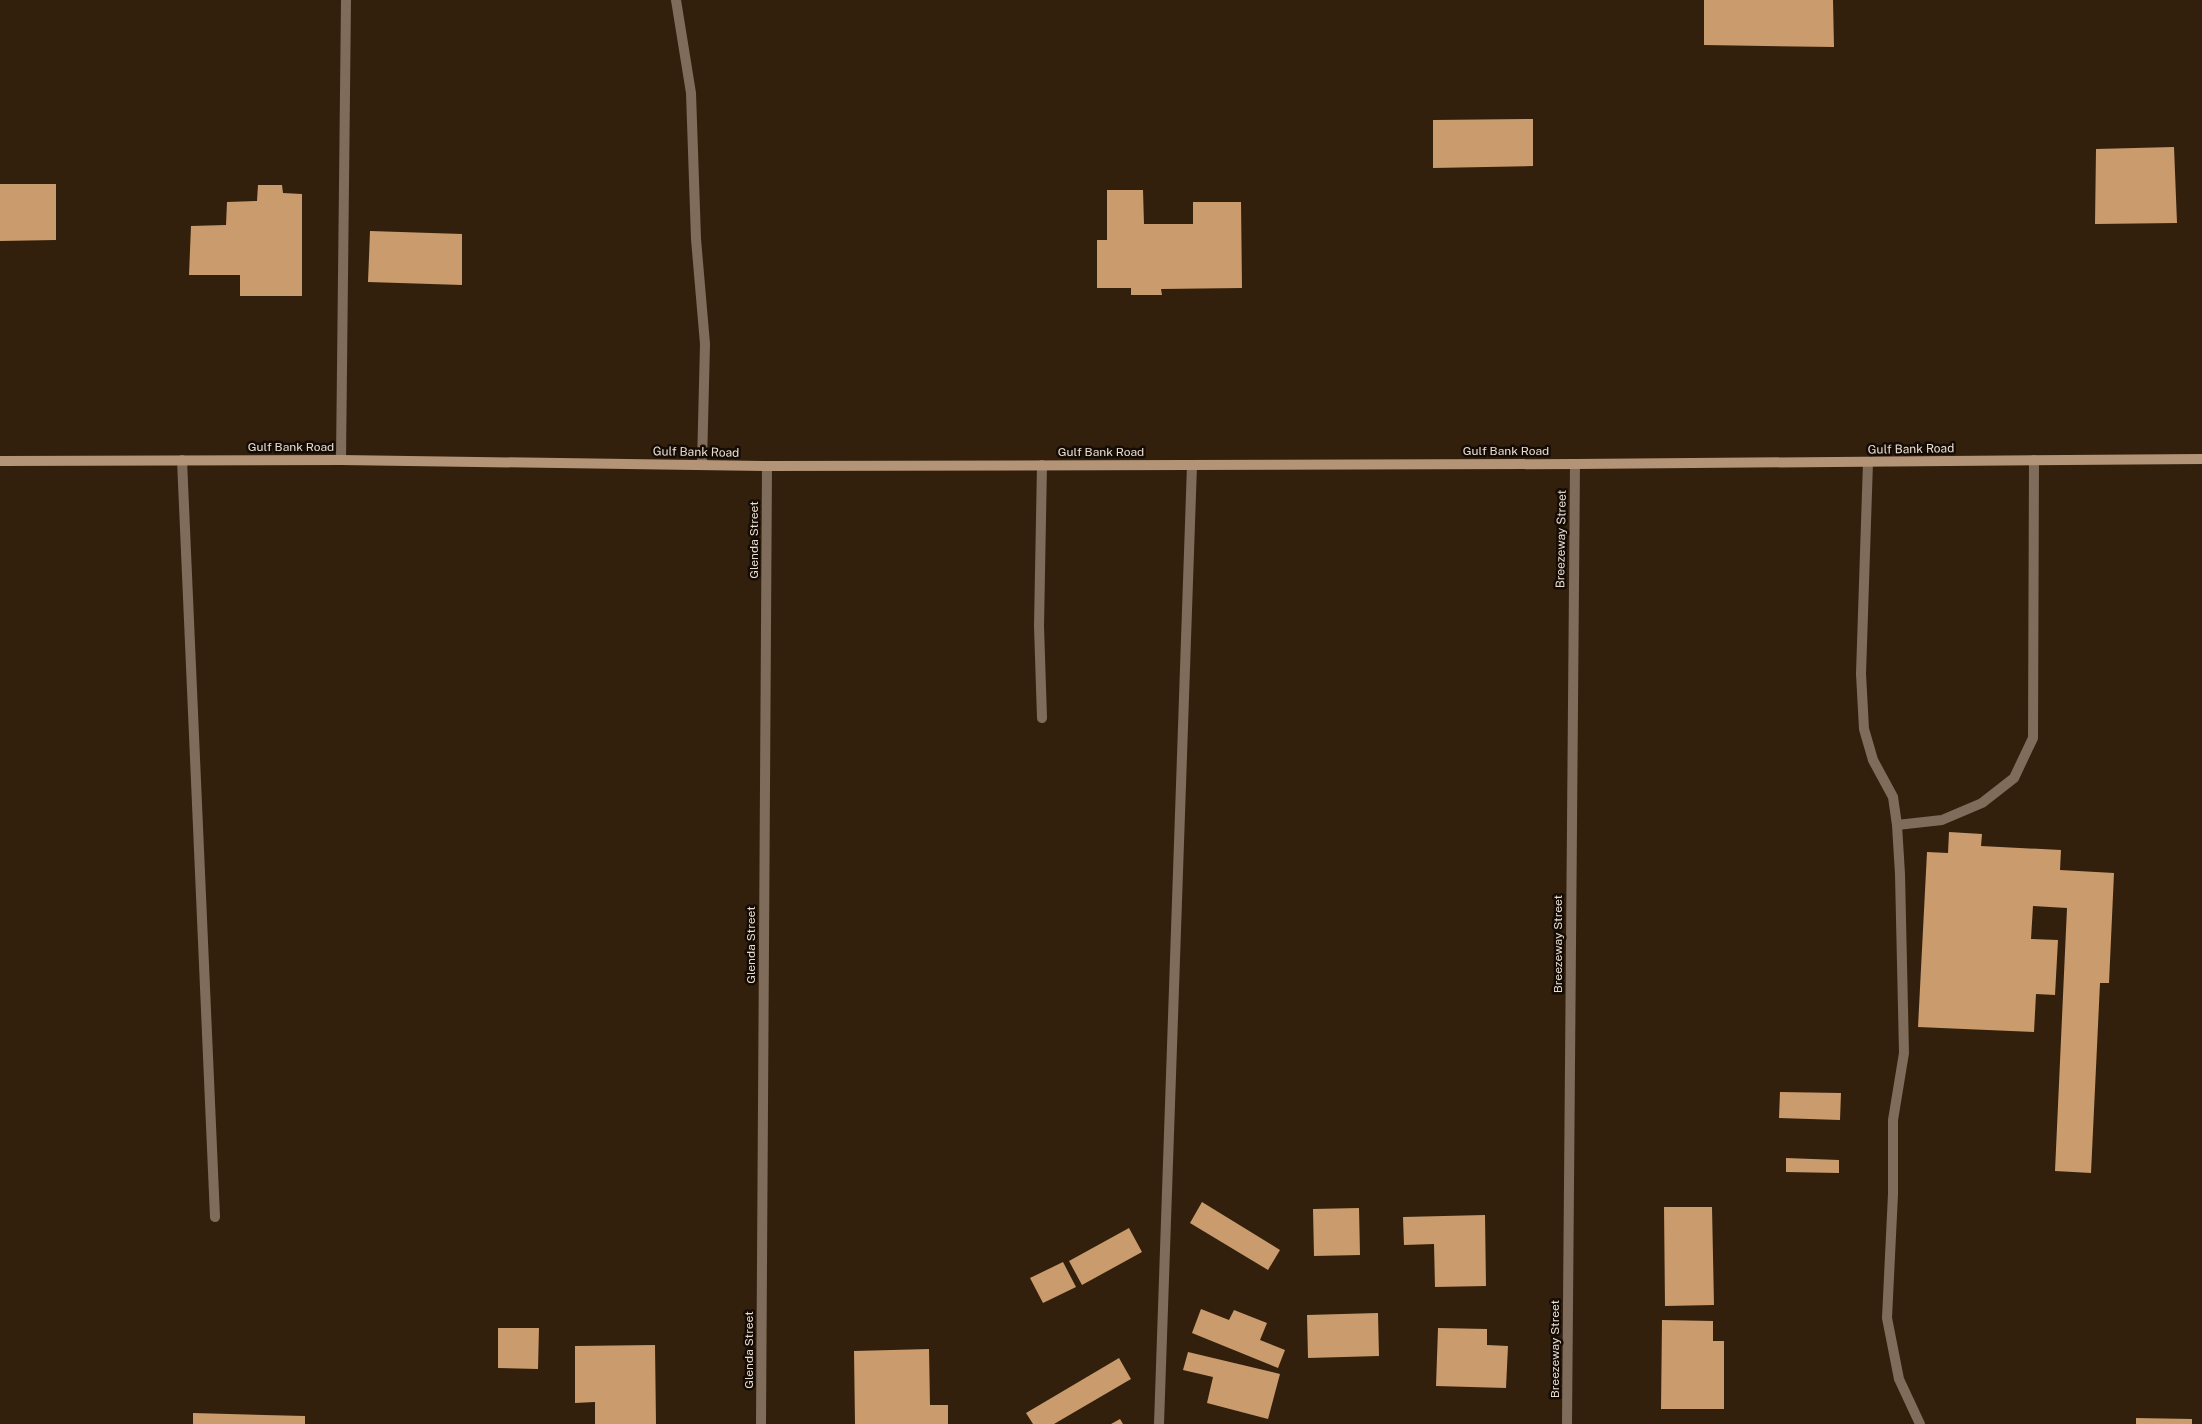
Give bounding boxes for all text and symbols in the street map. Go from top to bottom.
street label: Gulf Bank Road [248,440,334,454]
street label: Gulf Bank Road [1868,441,1954,457]
street label: Gulf Bank Road [653,444,739,460]
street label: Gulf Bank Road [1463,444,1549,458]
street label: Gulf Bank Road [1058,445,1144,459]
street label: Breezeway Street [1553,489,1569,588]
street label: Glenda Street [747,501,761,579]
street label: Breezeway Street [1551,894,1565,993]
street label: Glenda Street [744,906,758,984]
street label: Breezeway Street [1548,1299,1562,1398]
street label: Glenda Street [742,1311,756,1389]

